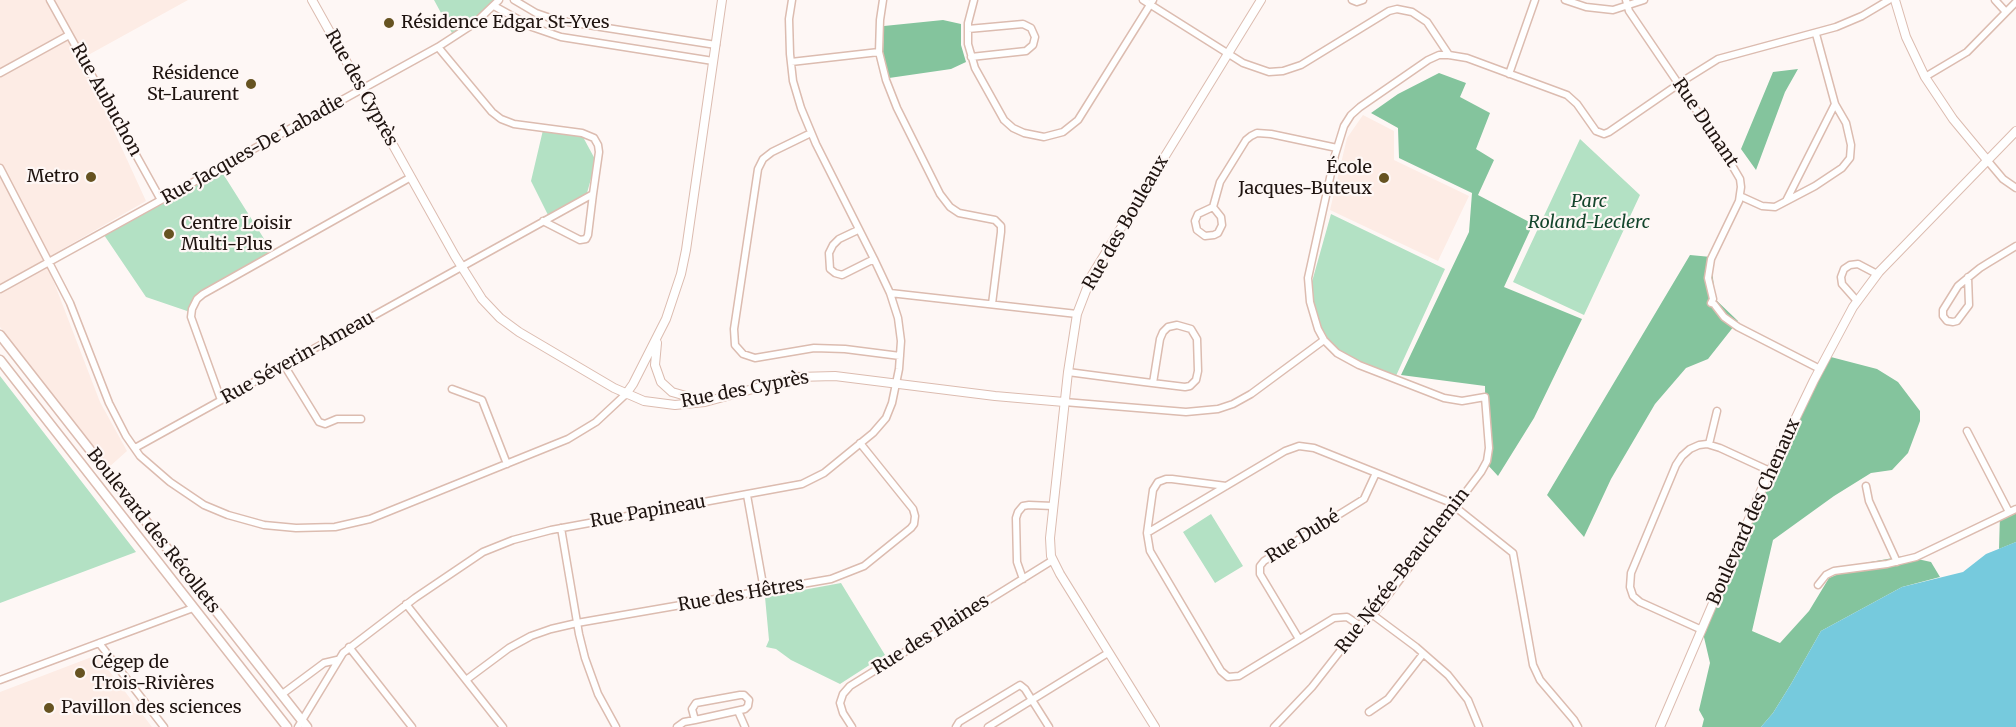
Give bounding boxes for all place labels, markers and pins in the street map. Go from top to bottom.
place label: Résidence Edgar St-Yves [401,12,610,34]
marker: Résidence Edgar St-Yves [382,16,396,30]
place label: Résidence St-Laurent [147,63,239,106]
marker: Résidence St-Laurent [244,77,258,91]
place label: École Jacques-Buteux [1238,157,1372,200]
place label: Metro [27,166,79,188]
marker: Metro [84,170,98,184]
marker: École Jacques-Buteux [1377,171,1391,185]
place label: Centre Loisir Multi-Plus [181,213,292,256]
marker: Centre Loisir Multi-Plus [162,227,176,241]
place label: Cégep de Trois-Rivières [92,652,214,694]
marker: Cégep de Trois-Rivières [73,666,87,680]
place label: Pavillon des sciences [61,697,241,719]
marker: Pavillon des sciences [42,701,56,715]

